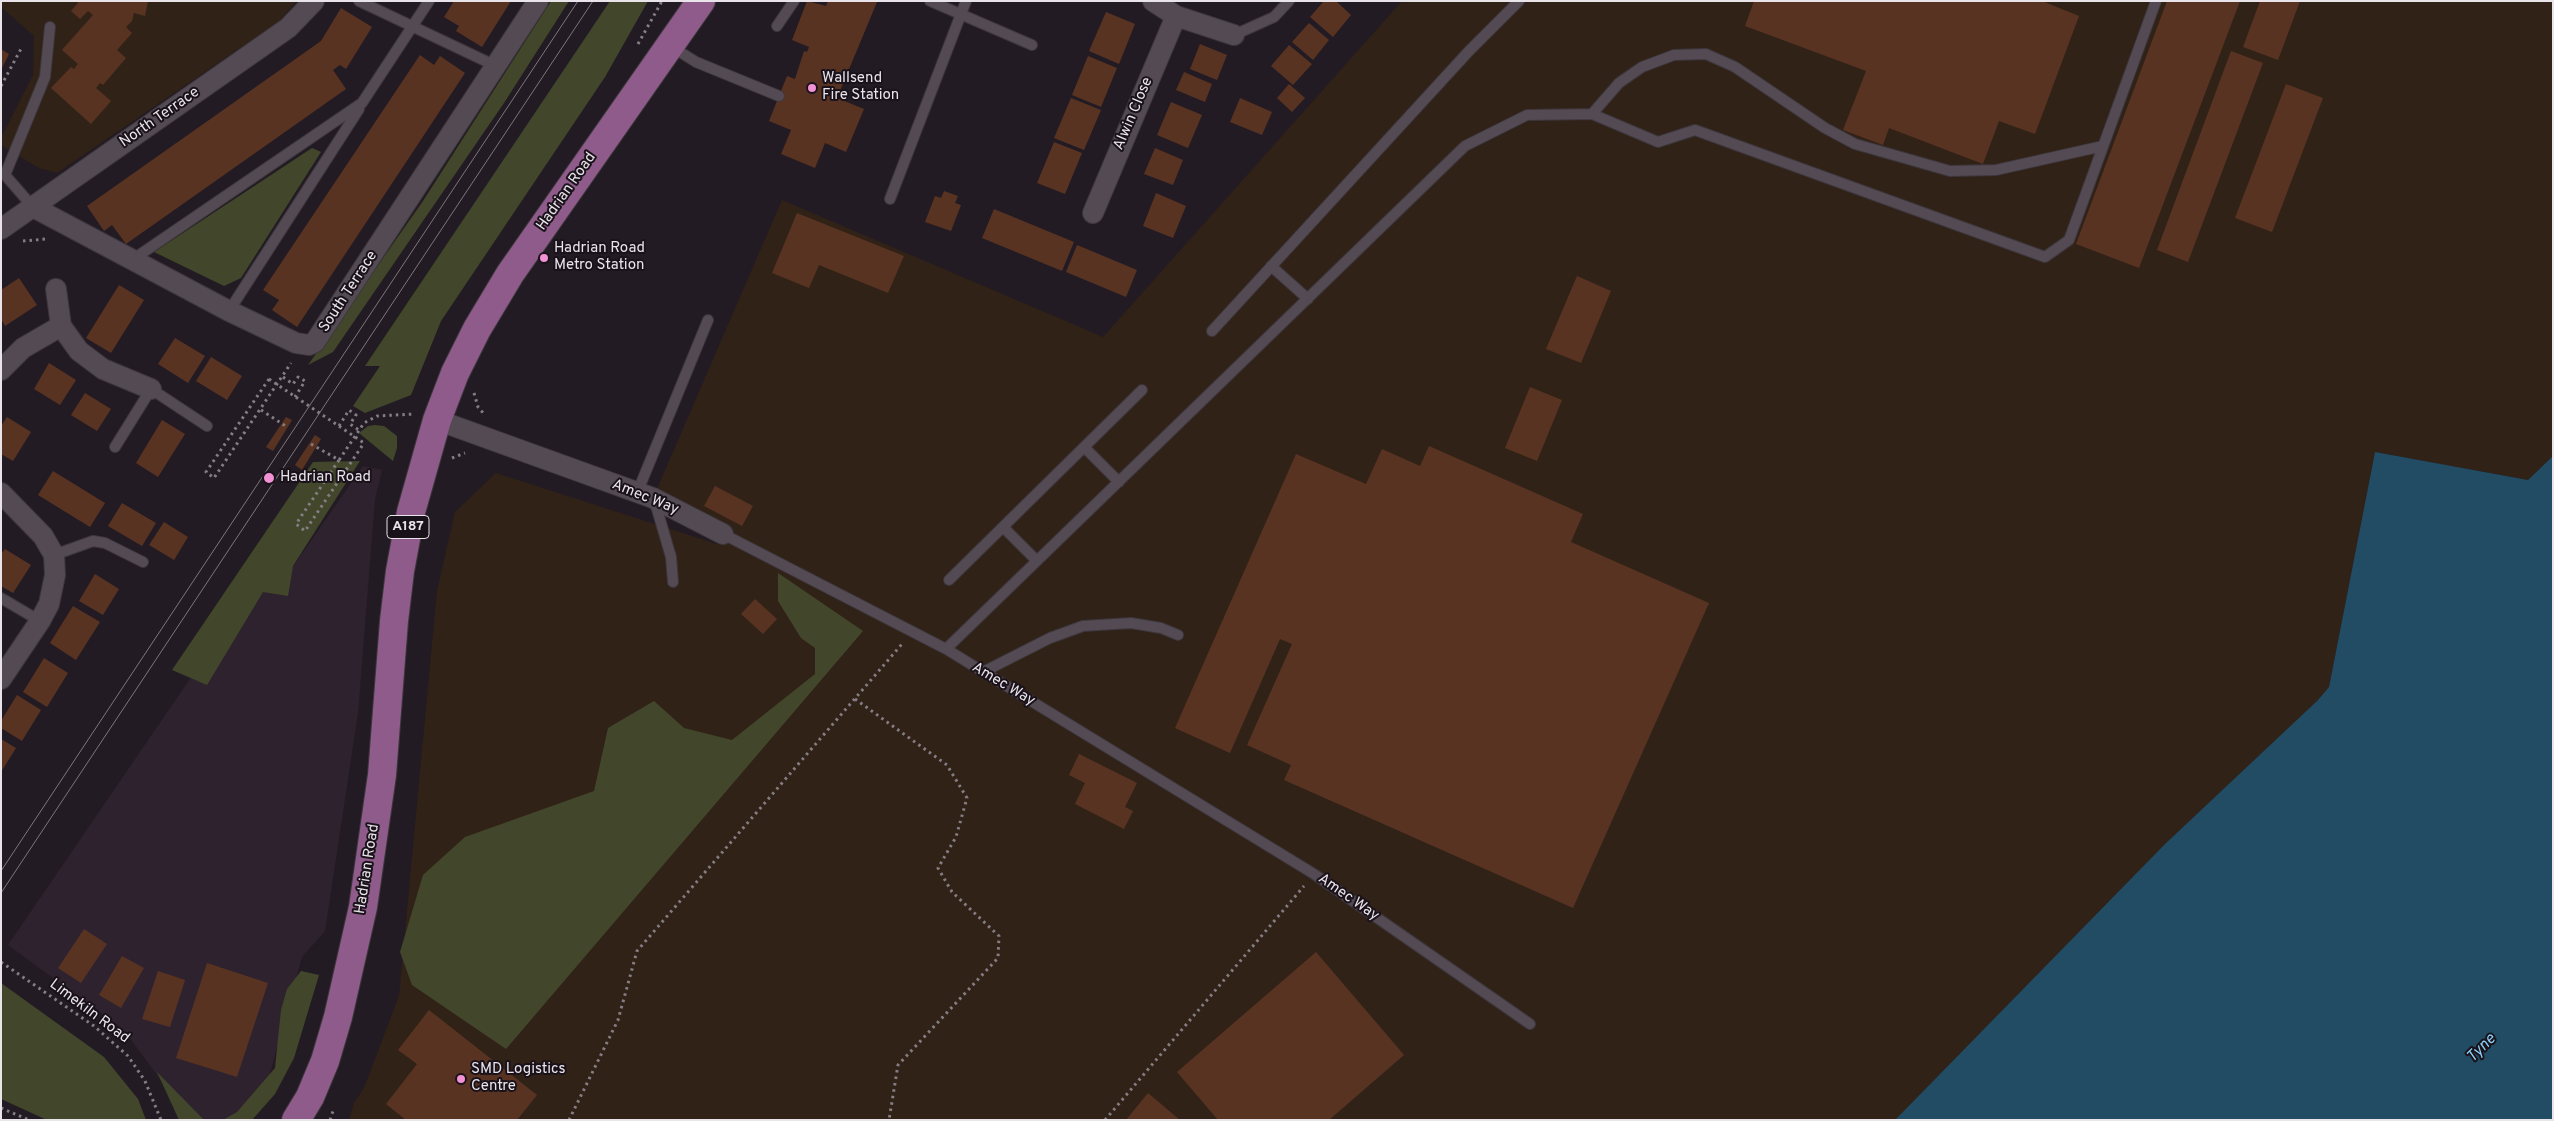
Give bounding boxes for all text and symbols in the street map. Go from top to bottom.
place label: Wallsend Fire Station [822,70,899,105]
street label: Alwin Close [1111,75,1157,153]
marker: Wallsend Fire Station [806,82,818,94]
street label: North Terrace [117,84,203,152]
street label: Hadrian Road [534,150,600,234]
place label: Hadrian Road Metro Station [554,240,645,275]
street label: South Terrace [316,248,382,336]
marker: Hadrian Road Metro Station [538,252,550,264]
place label: Hadrian Road [280,469,371,487]
marker: Hadrian Road [262,471,276,485]
street label: Amec Way [609,476,681,520]
road number: A187 [387,516,429,538]
street label: Amec Way [968,659,1038,711]
street label: Hadrian Road [352,823,384,915]
street label: Amec Way [1314,870,1382,926]
street label: Limekiln Road [45,976,133,1048]
water label: Tyne [2463,1030,2501,1068]
place label: SMD Logistics Centre [471,1061,565,1096]
marker: SMD Logistics Centre [455,1073,467,1085]

